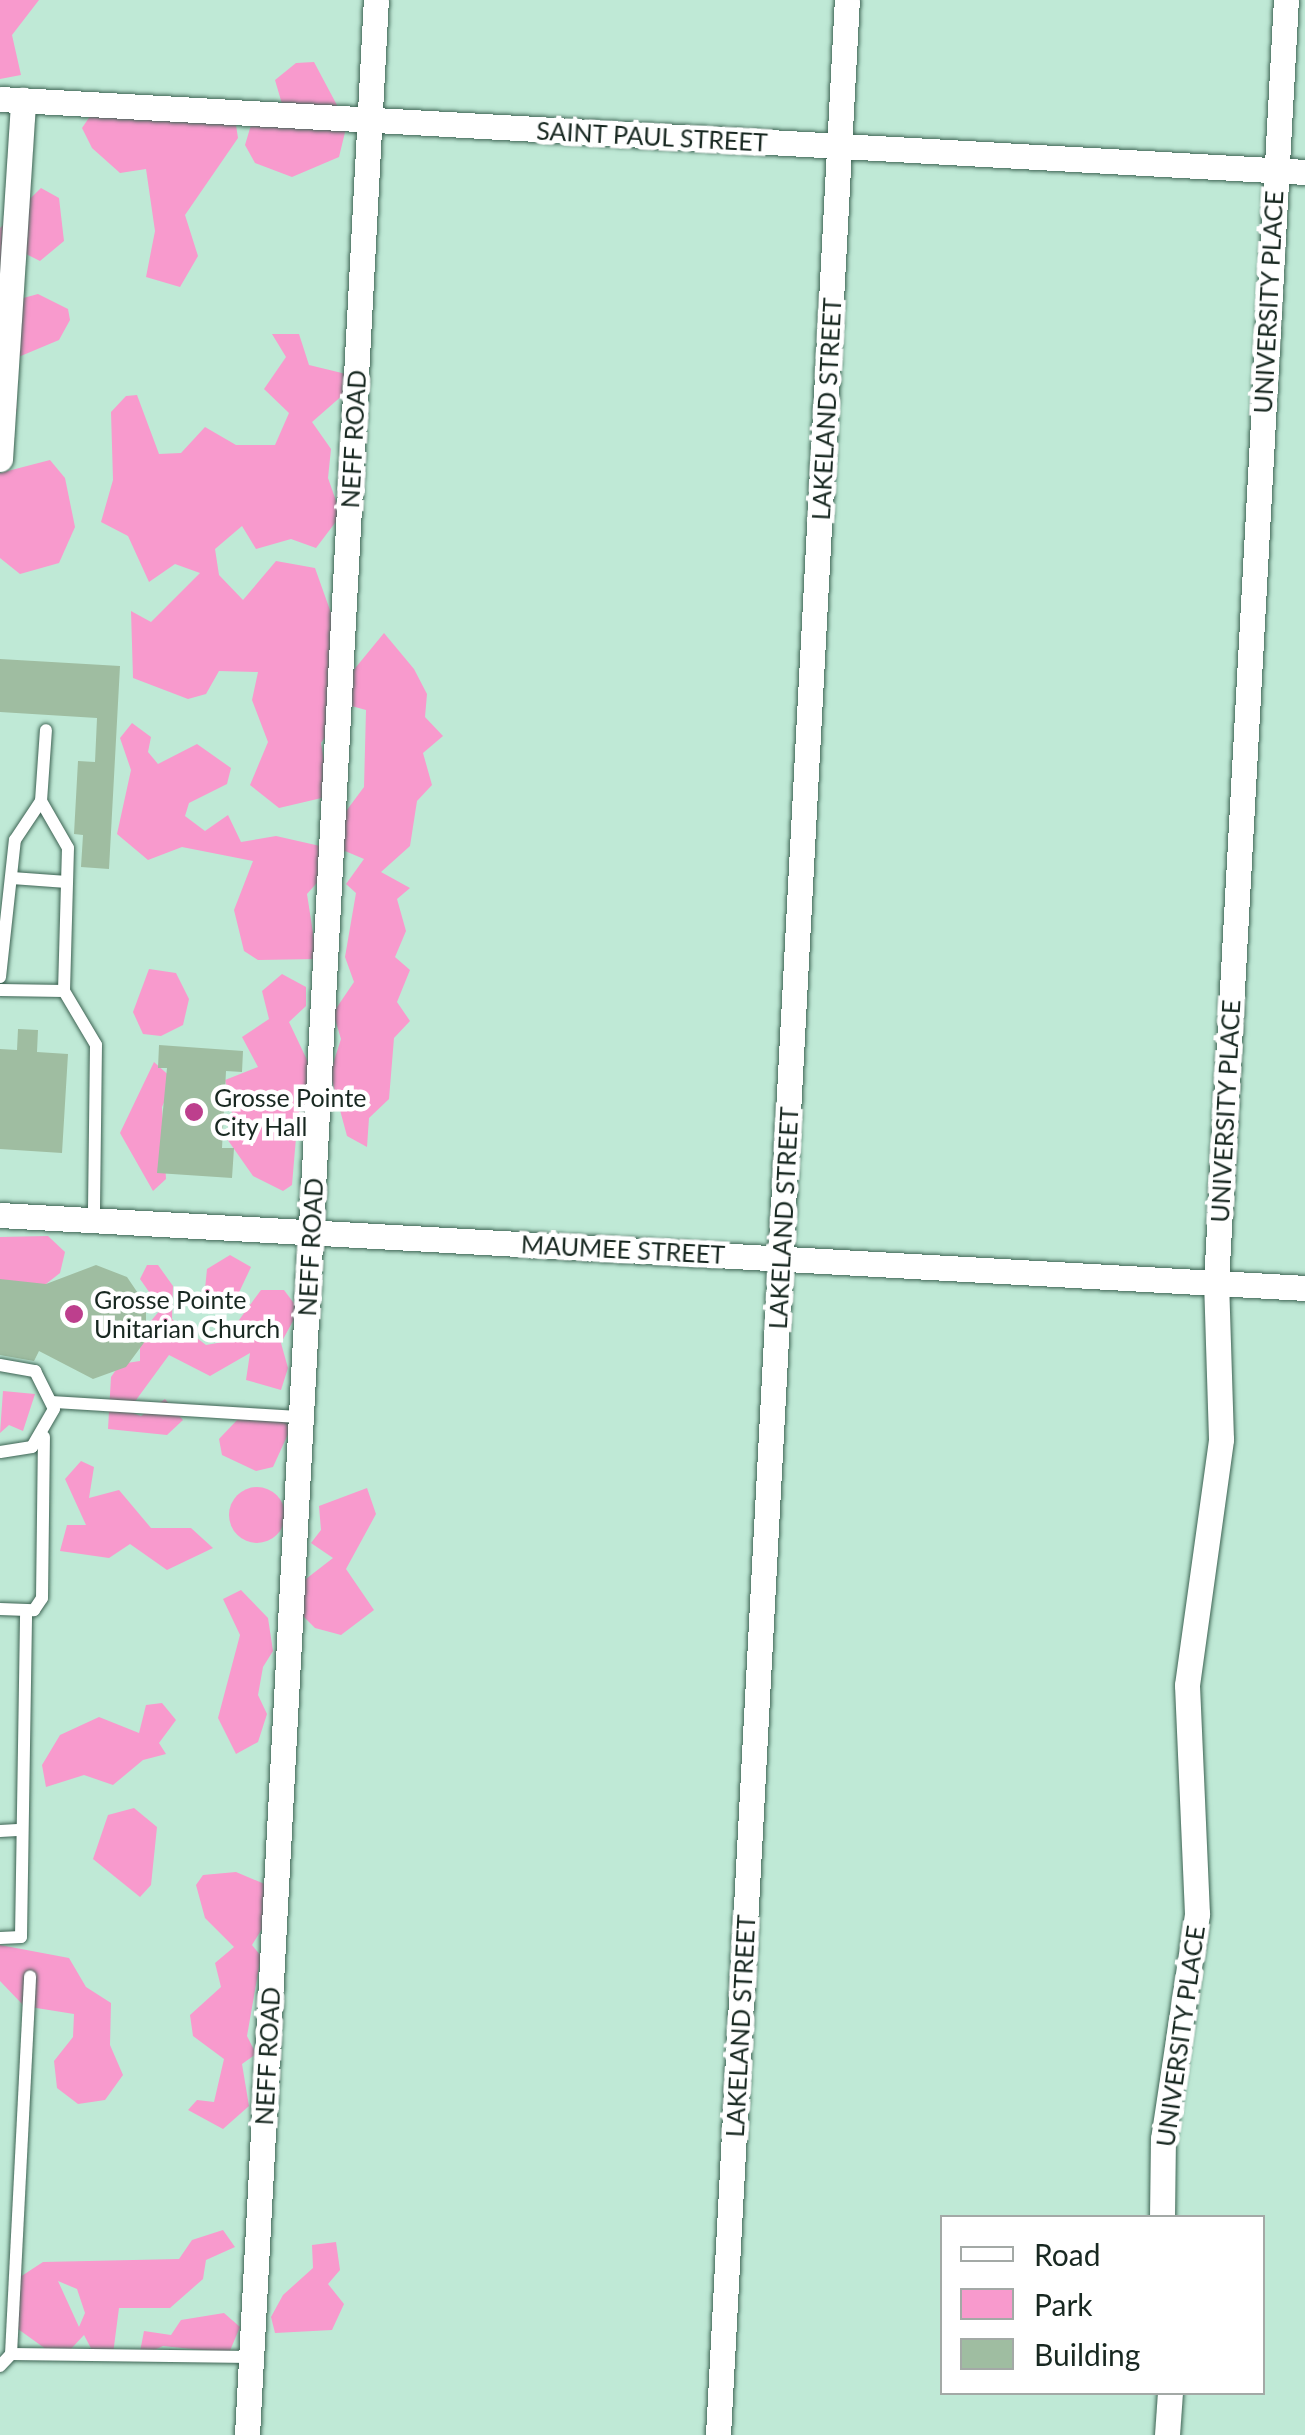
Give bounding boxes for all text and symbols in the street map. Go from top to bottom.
street label: SAINT PAUL STREET [535,115,769,157]
street label: UNIVERSITY PLACE [1247,189,1289,415]
street label: LAKELAND STREET [805,297,847,521]
street label: NEFF ROAD [334,369,372,509]
street label: UNIVERSITY PLACE [1204,998,1246,1224]
place label: Grosse Pointe City Hall [214,1083,366,1142]
marker: Grosse Pointe City Hall [183,1101,205,1123]
street label: LAKELAND STREET [762,1106,804,1330]
street label: NEFF ROAD [291,1177,329,1317]
street label: MAUMEE STREET [520,1229,726,1269]
place label: Grosse Pointe Unitarian Church [94,1285,280,1344]
marker: Grosse Pointe Unitarian Church [63,1303,85,1325]
street label: LAKELAND STREET [719,1914,761,2138]
street label: UNIVERSITY PLACE [1150,1923,1210,2149]
street label: NEFF ROAD [248,1986,286,2126]
legend [940,2215,1265,2395]
text: Road [1034,2236,1101,2272]
text: Park [1034,2286,1093,2322]
text: Building [1034,2336,1140,2372]

